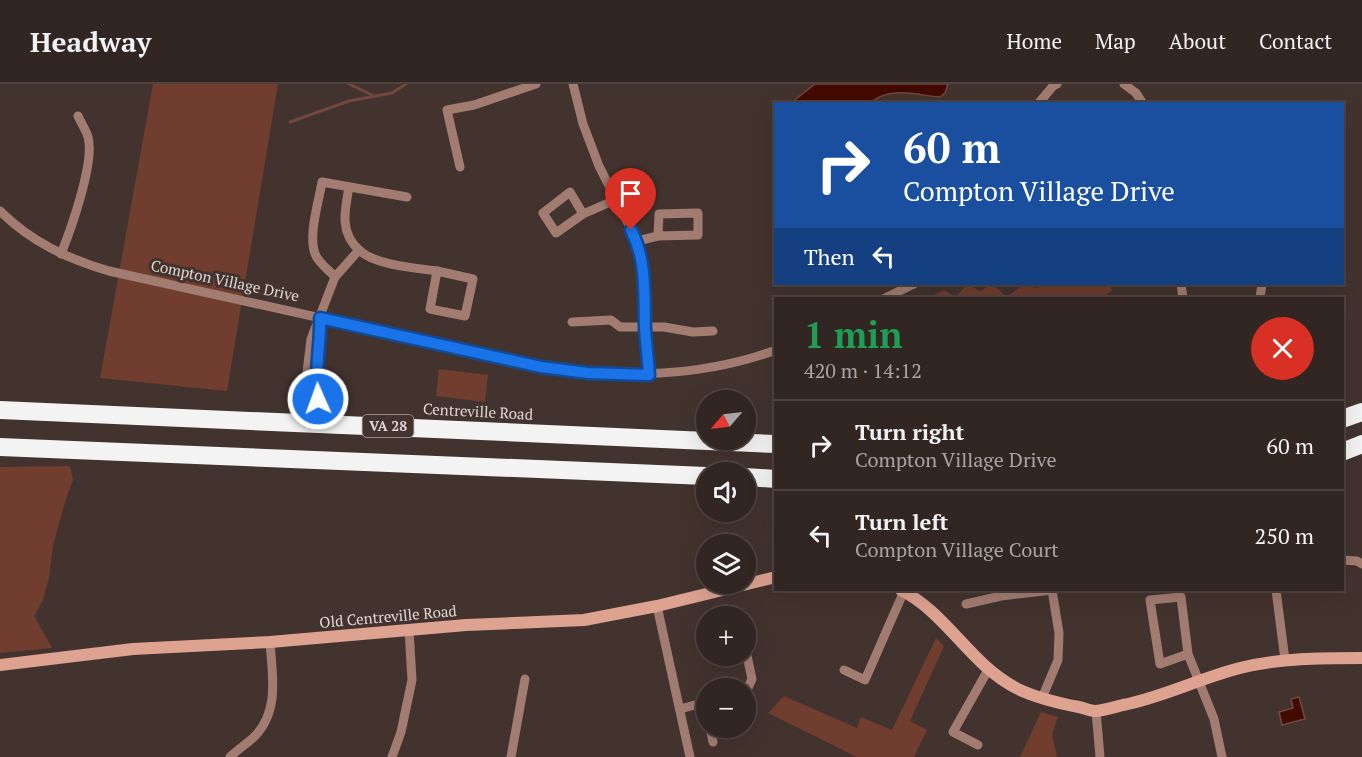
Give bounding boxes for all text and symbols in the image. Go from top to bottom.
text: Headway [30,23,151,60]
text: Home [1006,27,1062,55]
text: Map [1095,27,1136,55]
text: About [1169,27,1226,55]
text: Contact [1259,27,1332,55]
text: 60 m [903,119,1001,175]
icon: right [804,126,882,204]
pin [605,168,656,230]
text: Compton Village Drive [903,173,1175,209]
icon: arrive [614,177,647,210]
icon: left [867,240,900,273]
text: Then [804,242,855,271]
street label: Compton Village Drive [149,255,301,306]
text: 1 min [804,311,902,358]
button: close [1251,317,1314,380]
text: 420 m · 14:12 [804,357,922,384]
position arrow [286,367,350,431]
north arrow [696,390,756,450]
map controls [696,390,756,738]
street label: Centreville Road [423,398,534,424]
road number: VA 28 [362,415,414,437]
text: Turn right [855,417,964,446]
icon: right [804,429,837,462]
text: 60 m [1266,431,1314,460]
text: Compton Village Drive [855,446,1056,473]
button: sound [696,462,756,522]
text: Turn left [855,507,948,536]
icon: left [804,519,837,552]
text: 250 m [1254,521,1314,550]
button: layers [696,534,756,594]
text: Compton Village Court [855,536,1059,563]
street label: Old Centreville Road [318,600,457,632]
button: + [696,606,756,666]
button: − [696,678,756,738]

